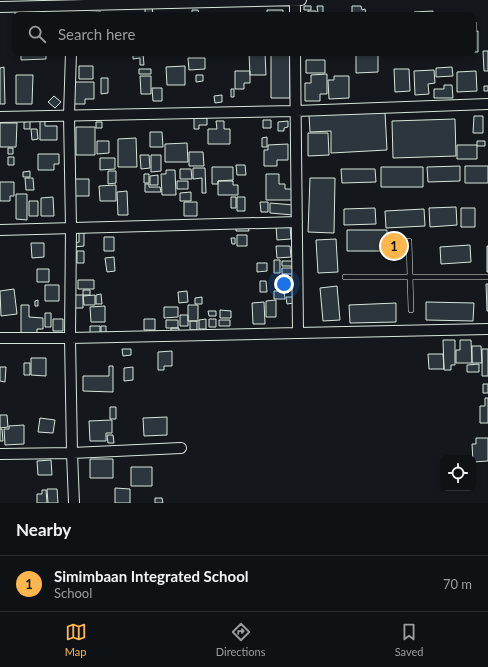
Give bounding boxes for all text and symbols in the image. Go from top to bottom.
search box [12,12,476,56]
icon: search [26,23,48,45]
text: Search here [58,25,135,43]
pin: 1 [381,231,407,261]
your location [274,274,294,294]
map controls [440,455,476,491]
button: locate [440,455,476,491]
text: Nearby [16,519,71,540]
text: Simimbaan Integrated School [54,567,248,585]
text: 1 [25,576,33,592]
text: 70 m [443,576,472,592]
text: School [54,585,92,601]
tab: Map [65,621,87,658]
tab: Directions [216,621,265,658]
tab: Saved [395,621,423,658]

